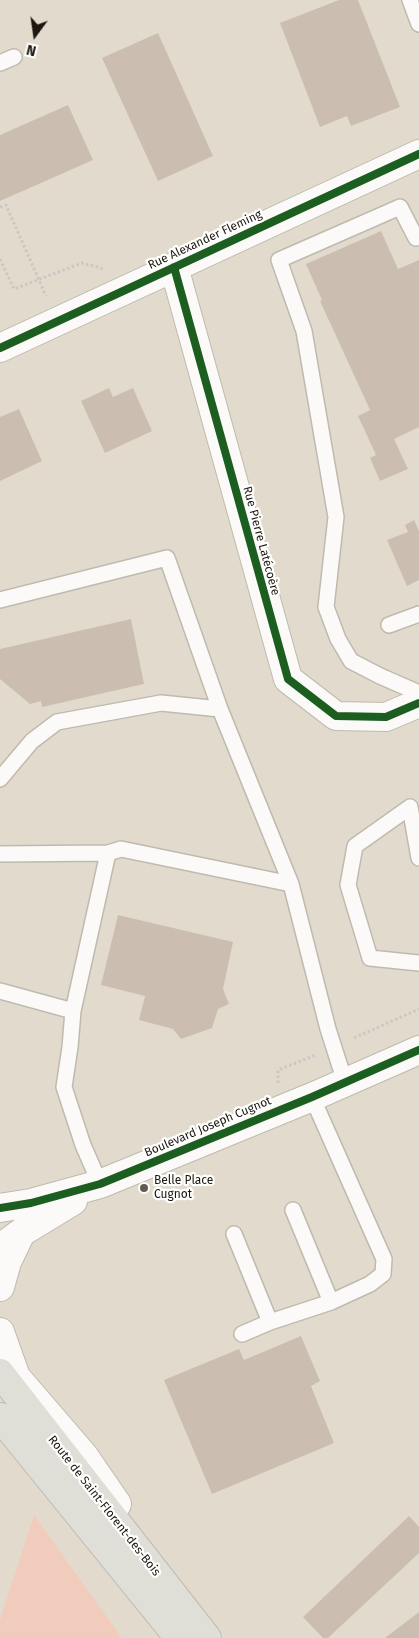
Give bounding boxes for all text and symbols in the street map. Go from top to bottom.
north arrow [10,10,60,60]
text: N [25,41,38,59]
street label: Rue Alexander Fleming [146,207,264,273]
street label: Rue Pierre Latécoère [239,485,283,597]
street label: Boulevard Joseph Cugnot [142,1094,274,1160]
place label: Belle Place Cugnot [154,1174,213,1202]
marker: Belle Place Cugnot [138,1182,150,1194]
street label: Route de Saint-Florent-des-Bois [45,1433,163,1579]

